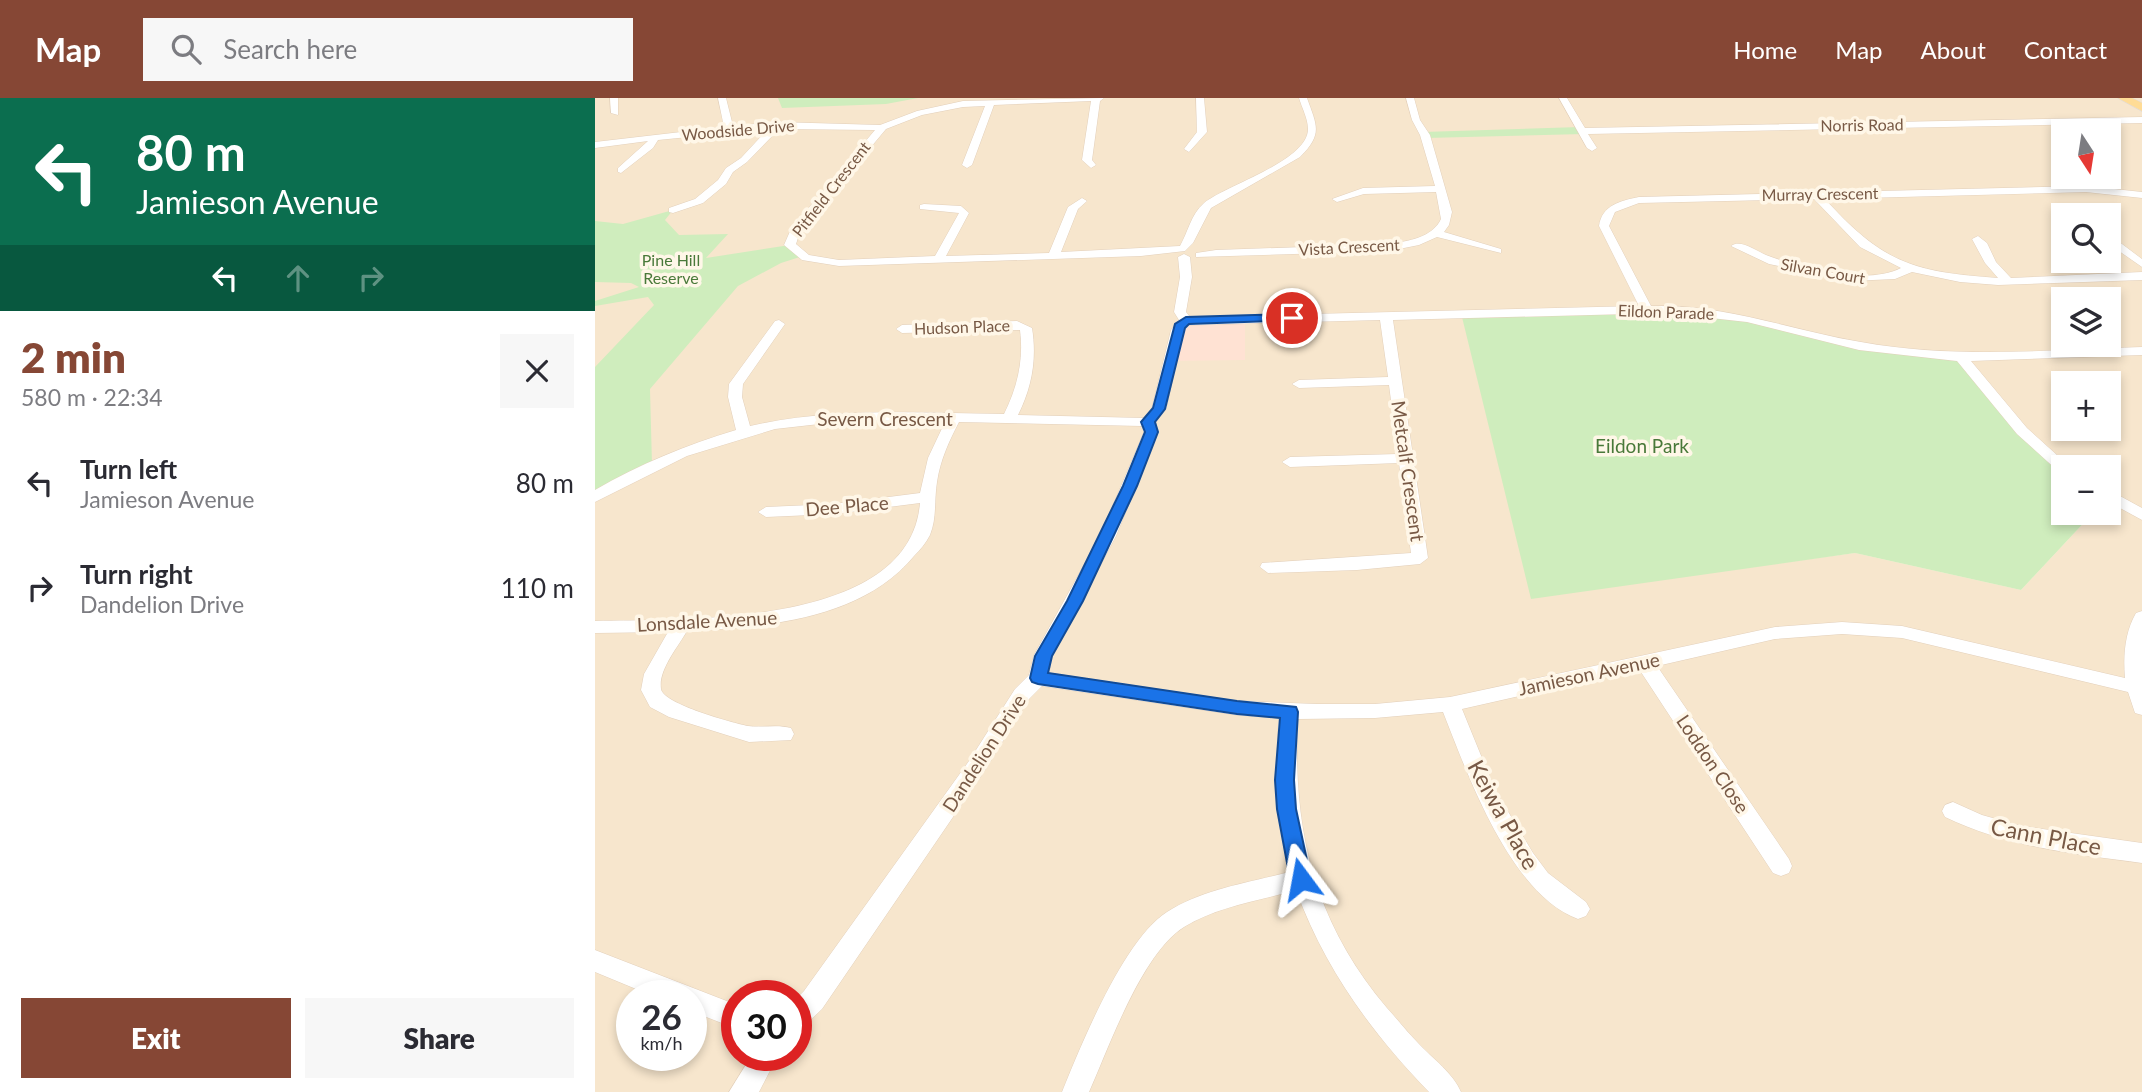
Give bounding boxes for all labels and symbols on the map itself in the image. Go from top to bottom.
street label: Norris Road [1820,114,1904,135]
street label: Woodside Drive [681,115,795,144]
north arrow [2051,119,2121,189]
street label: Pitfield Crescent [788,137,874,240]
street label: Murray Crescent [1761,183,1879,204]
street label: Vista Crescent [1298,234,1400,259]
park label: Pine Hill Reserve [642,250,700,287]
street label: Silvan Court [1779,254,1867,287]
pin [1262,288,1322,348]
street label: Eildon Parade [1618,300,1714,323]
street label: Hudson Place [914,315,1010,338]
street label: Metcalf Crescent [1387,399,1430,543]
street label: Severn Crescent [817,407,953,430]
park label: Eildon Park [1595,434,1689,457]
street label: Dee Place [804,490,890,521]
street label: Lonsdale Avenue [636,605,778,636]
street label: Jamieson Avenue [1516,647,1662,700]
street label: Dandelion Drive [937,690,1030,816]
street label: Loddon Close [1672,710,1755,817]
street label: Keiwa Place [1462,755,1545,874]
street label: Cann Place [1989,812,2104,860]
position arrow [1264,842,1338,916]
speed limit sign: 30 [721,980,812,1071]

